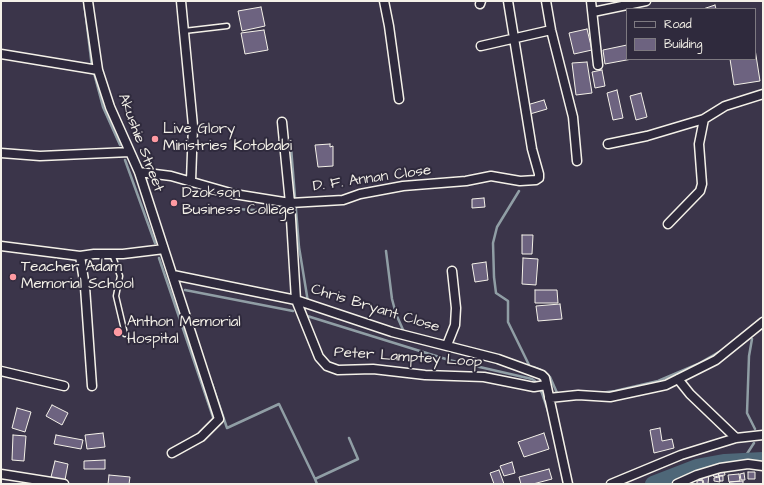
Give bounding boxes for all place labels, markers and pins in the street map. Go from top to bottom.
place label: Live Glory Ministries Kotobabi [163,121,292,156]
marker: Live Glory Ministries Kotobabi [150,134,160,144]
place label: Dzokson Business College [182,185,294,220]
marker: Dzokson Business College [169,198,179,208]
place label: Teacher Adam Memorial School [21,259,134,294]
marker: Teacher Adam Memorial School [8,272,18,282]
place label: Anthon Memorial Hospital [127,314,241,349]
marker: Anthon Memorial Hospital [112,326,124,338]

